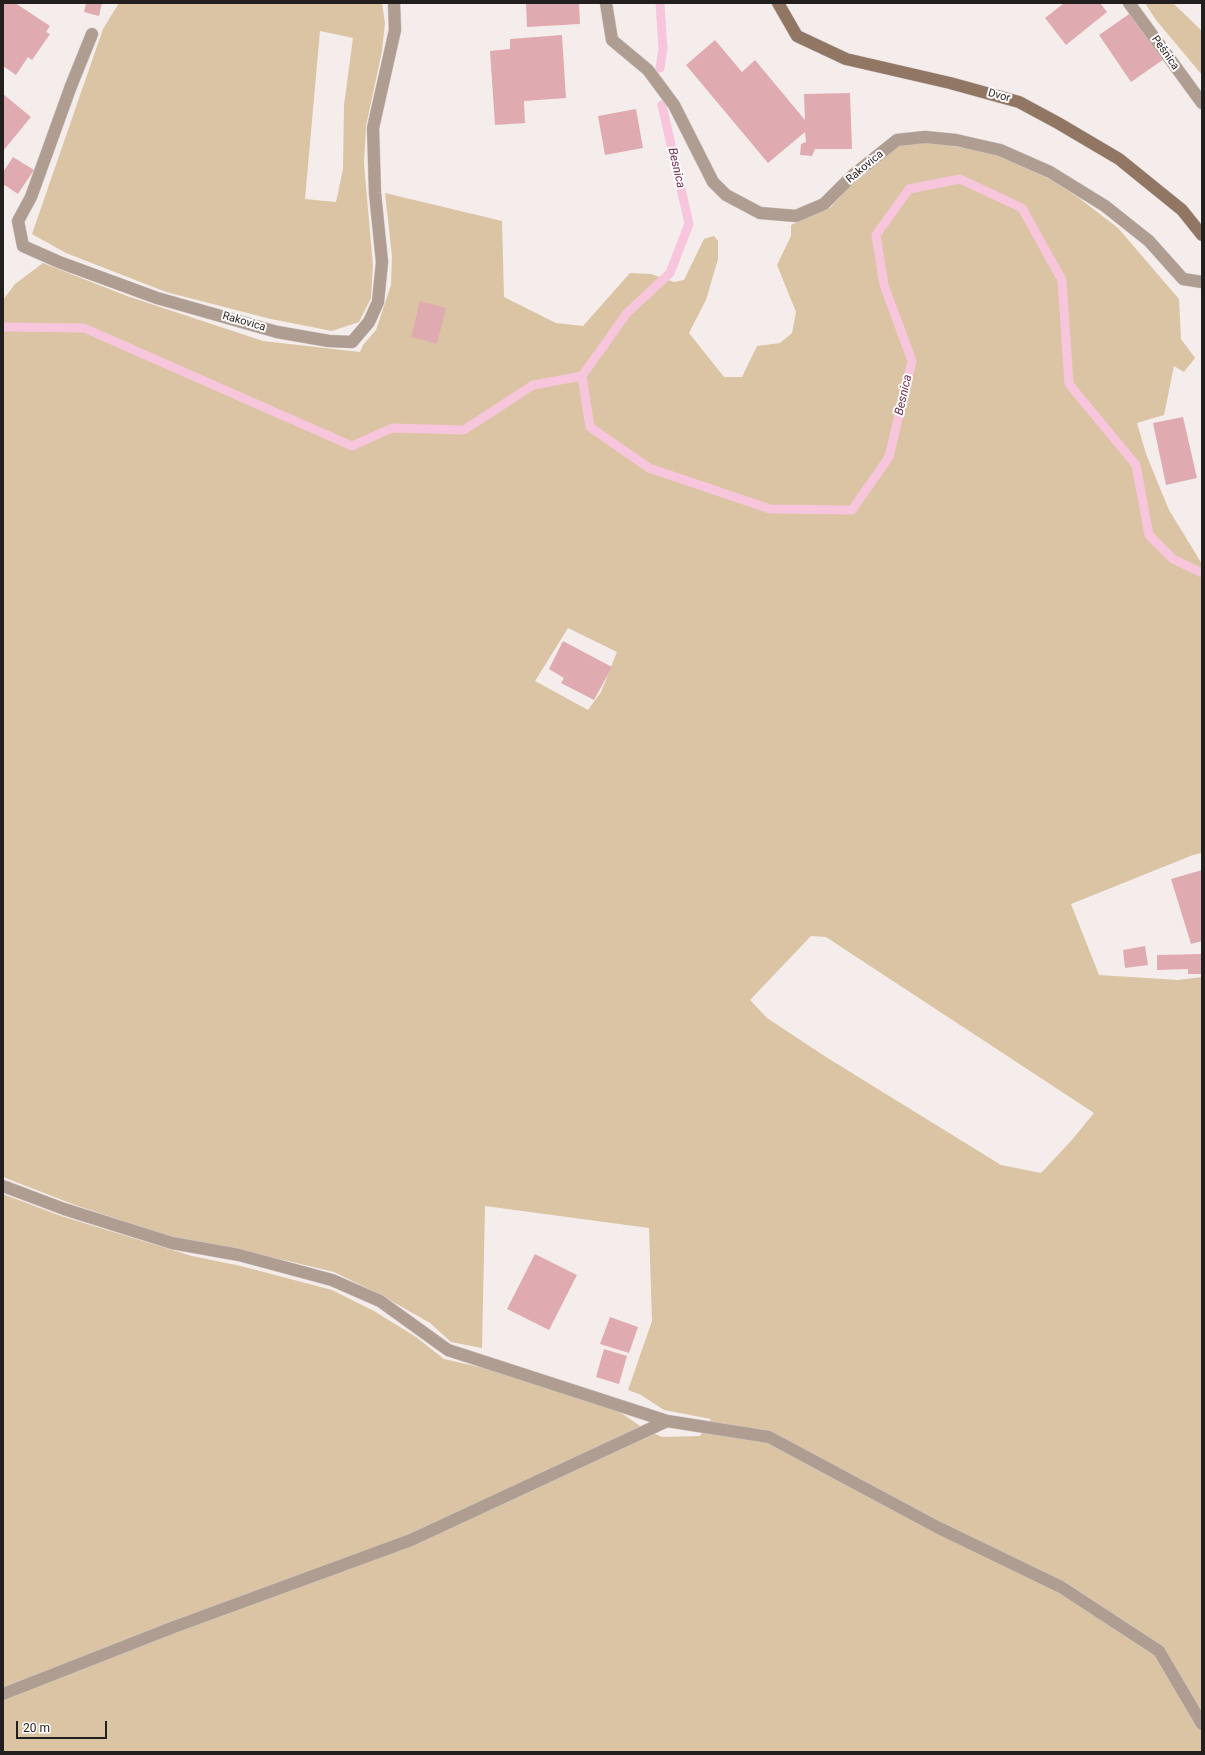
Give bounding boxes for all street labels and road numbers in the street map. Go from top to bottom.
street label: Pešnica [1148,33,1182,73]
street label: Dvor [986,87,1012,105]
street label: Rakovica [844,148,886,186]
street label: Rakovica [221,310,267,334]

